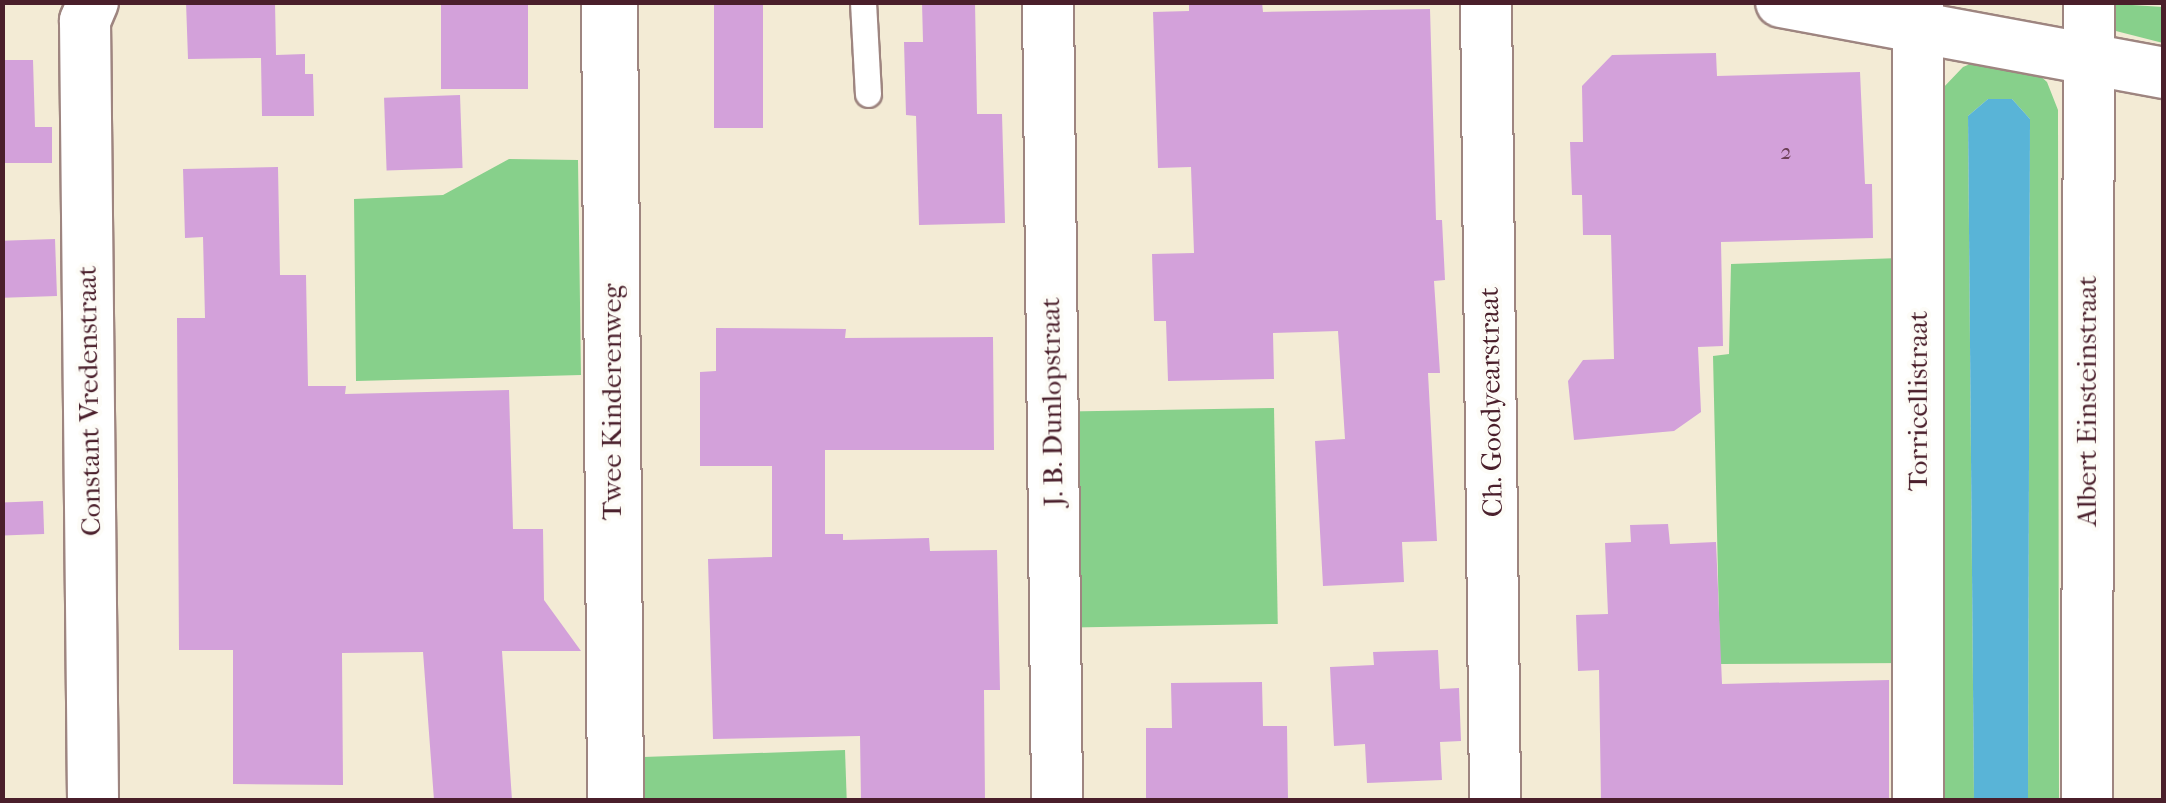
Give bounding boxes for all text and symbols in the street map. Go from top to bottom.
house number: 2 [1780,140,1792,166]
street label: Constant Vredenstraat [70,266,108,536]
street label: Albert Einsteinstraat [2070,276,2104,526]
street label: Twee Kinderenweg [595,284,629,520]
street label: Ch. Goodyearstraat [1472,287,1510,517]
street label: J. B. Dunlopstraat [1033,297,1071,507]
street label: Torricellistraat [1901,311,1935,491]

